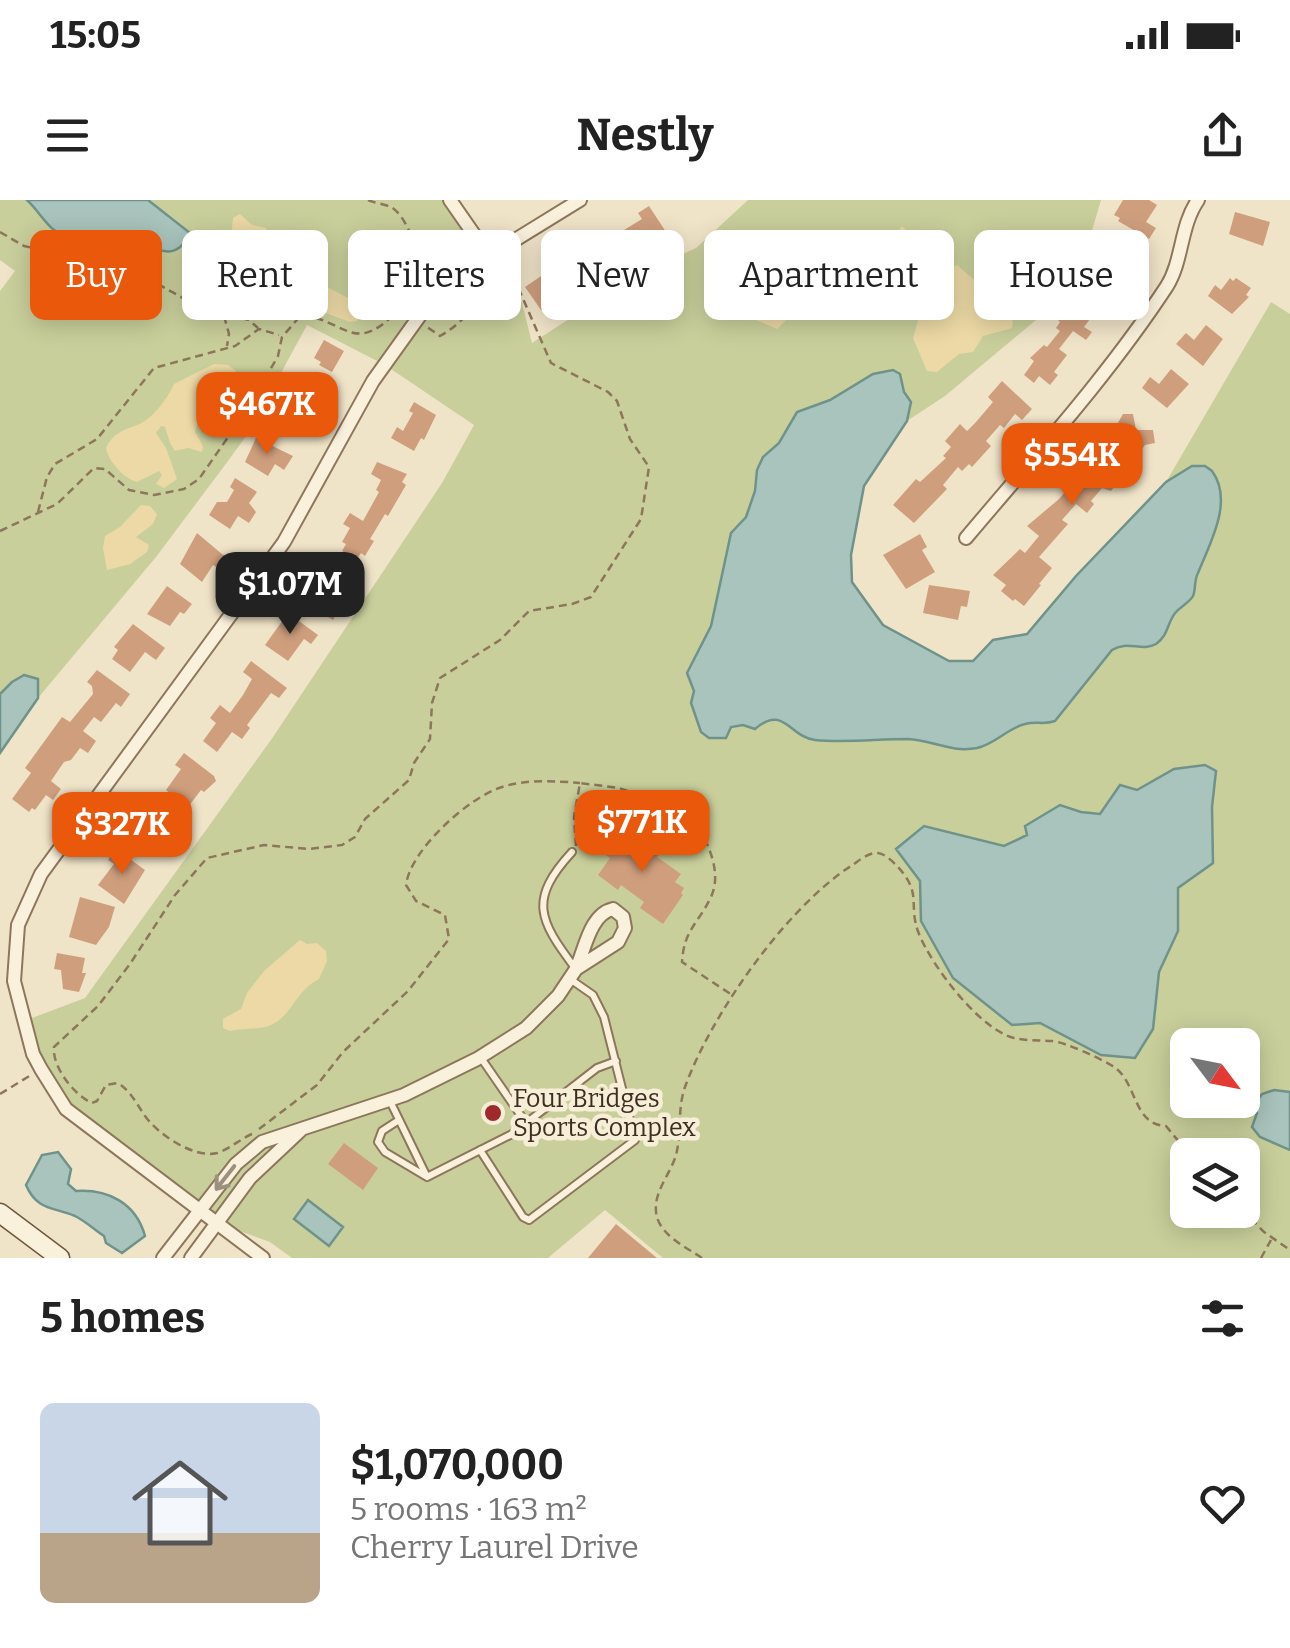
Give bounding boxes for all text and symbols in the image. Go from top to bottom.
text: 15:05 [50,12,141,58]
icon: menu [40,108,95,163]
text: Nestly [576,108,714,162]
icon: share [1195,108,1250,163]
chip: Buy [30,230,162,320]
chip: Rent [182,230,328,320]
chip: Filters [348,230,521,320]
chip: New [541,230,684,320]
chip: Apartment [704,230,954,320]
chip: House [974,230,1149,320]
pin: $467K [197,372,337,457]
text: $467K [218,385,316,423]
pin: $554K [1002,423,1142,508]
text: $554K [1024,436,1120,474]
pin: $1.07M [209,552,371,637]
text: $1.07M [238,565,342,603]
pin: $771K [572,790,712,875]
pin: $327K [52,792,192,877]
text: $771K [597,803,687,841]
text: $327K [74,805,170,843]
north arrow [1170,1028,1260,1118]
map controls [1170,1028,1260,1228]
place label: Four Bridges Sports Complex [513,1084,696,1143]
marker: Four Bridges Sports Complex [482,1102,504,1124]
button: layers [1170,1138,1260,1228]
one-way arrow [215,1164,236,1191]
icon: filters [1195,1291,1250,1346]
text: 5 homes [40,1293,205,1343]
text: $1,070,000 [350,1440,564,1490]
icon: home [120,1443,240,1563]
icon: heart [1195,1476,1250,1531]
text: 5 rooms · 163 m² [350,1490,587,1528]
text: Cherry Laurel Drive [350,1528,639,1566]

